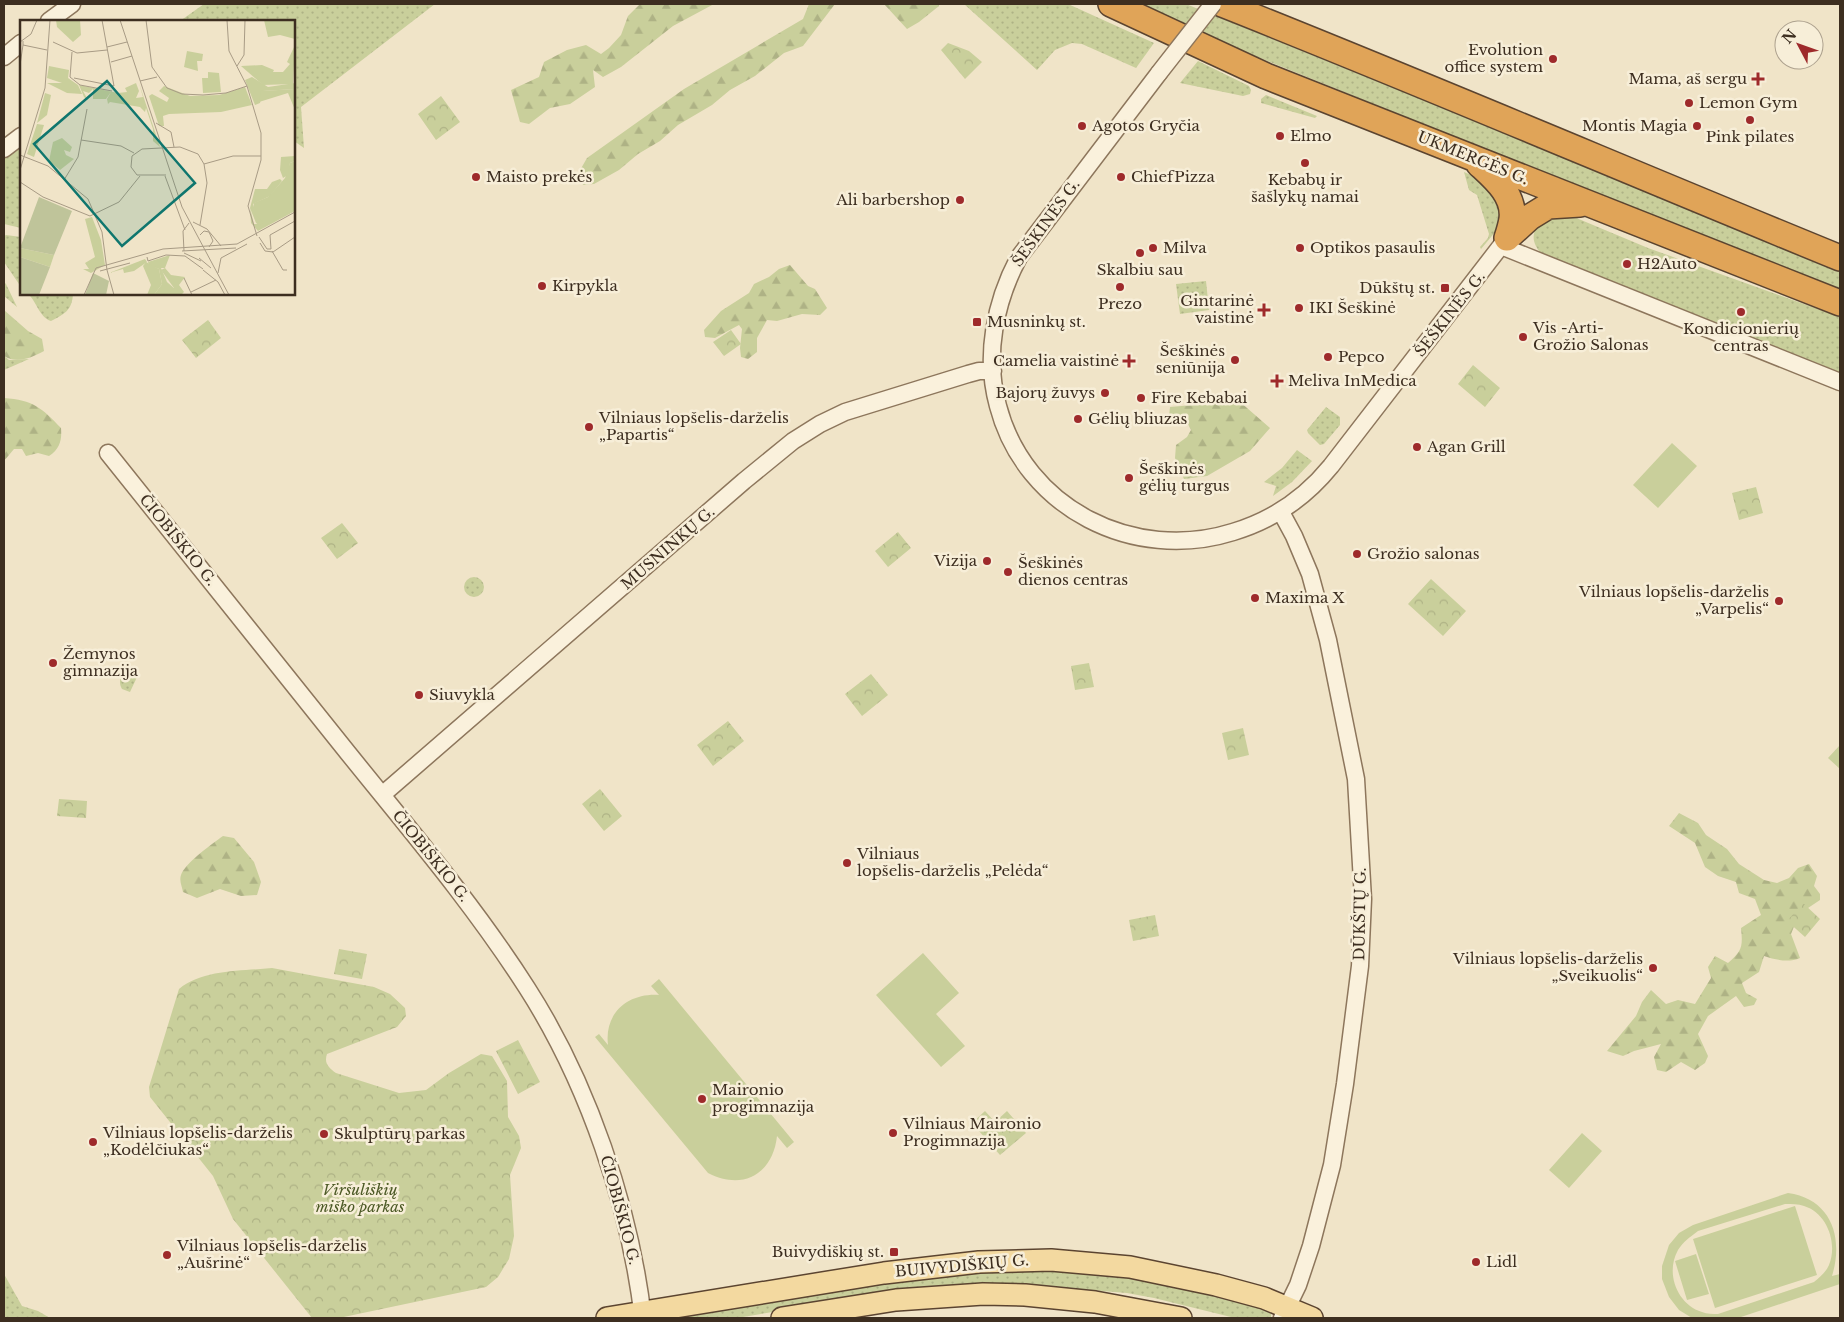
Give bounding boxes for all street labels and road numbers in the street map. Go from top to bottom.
street label: UKMERGĖS G. [1415,127,1532,188]
street label: ŠEŠKINĖS G. [1008,175,1084,270]
street label: ŠEŠKINĖS G. [1410,267,1489,360]
street label: ČIOBIŠKIO G. [136,490,221,589]
street label: MUSNINKŲ G. [617,502,718,593]
street label: ČIOBIŠKIO G. [389,806,474,905]
street label: DŪKŠTŲ G. [1349,867,1370,961]
street label: ČIOBIŠKIO G. [597,1153,644,1267]
street label: BUIVYDIŠKIŲ G. [894,1250,1030,1281]

